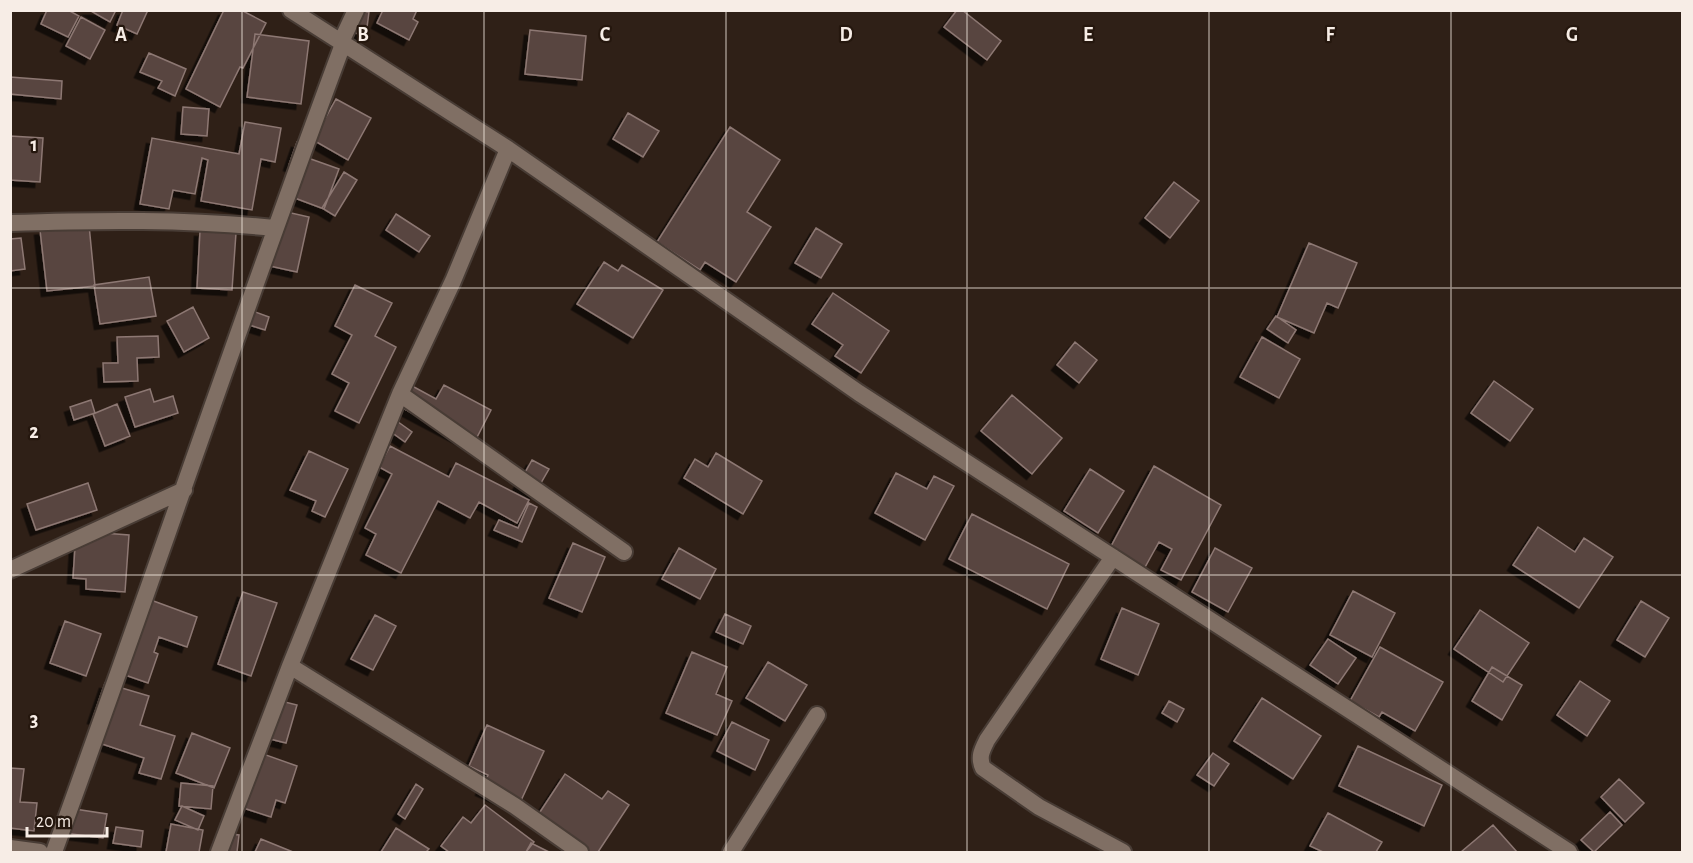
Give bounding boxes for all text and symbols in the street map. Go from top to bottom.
text: A [115,25,127,45]
text: B [357,25,369,45]
text: C [600,25,611,45]
text: D [839,25,853,45]
text: E [1083,25,1093,45]
text: F [1325,25,1335,45]
text: G [1566,25,1578,45]
text: 1 [30,135,38,155]
text: 2 [29,422,39,442]
text: 3 [30,710,38,730]
scale bar [27,800,106,838]
text: 20 m [36,813,71,831]

